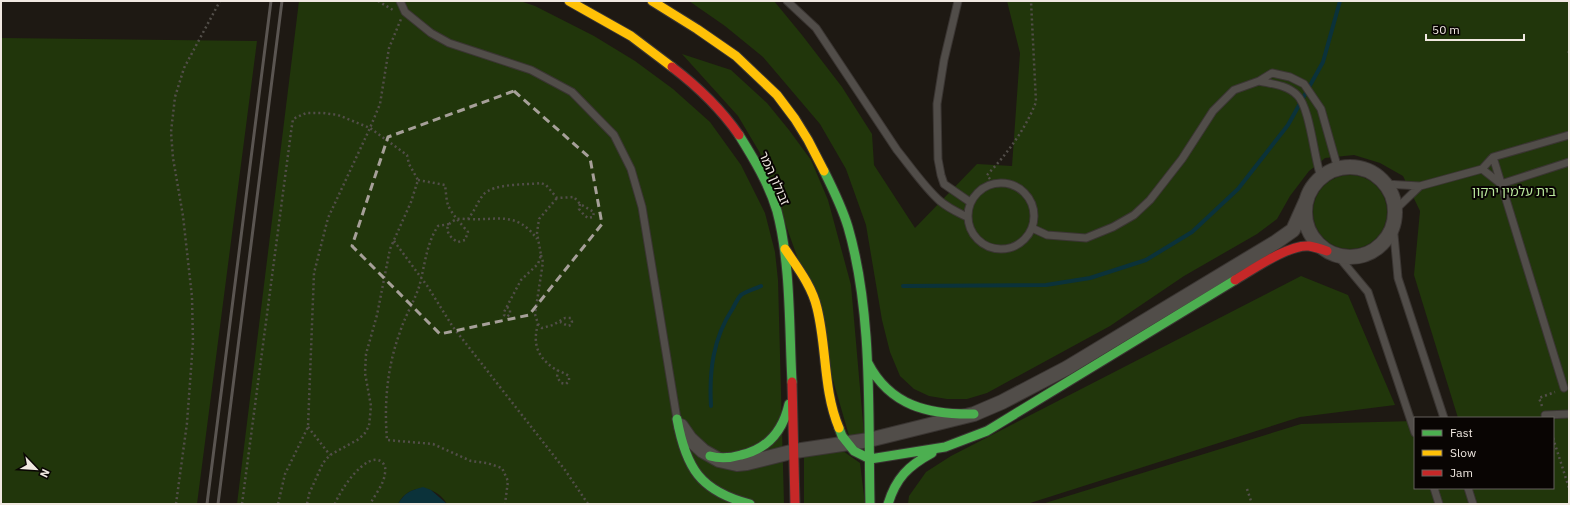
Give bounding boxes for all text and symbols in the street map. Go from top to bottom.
scale bar [1426,16,1524,42]
text: 50 m [1432,22,1460,37]
street label: זבולון המר [755,149,794,208]
park label: בית עלמין ירקון [1472,183,1556,200]
legend [1414,417,1554,489]
text: Fast [1450,425,1473,440]
text: Slow [1450,445,1476,460]
north arrow [16,449,56,489]
text: Jam [1450,465,1473,480]
text: N [37,467,53,480]

